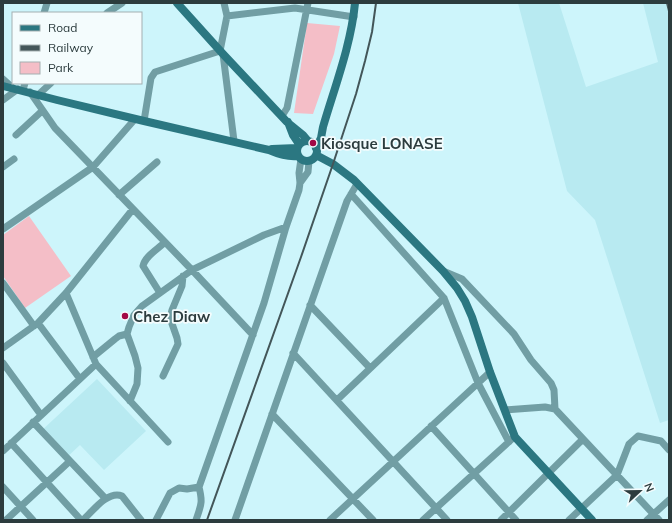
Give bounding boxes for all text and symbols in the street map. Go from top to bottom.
legend [12,12,142,84]
text: Road [48,20,77,35]
text: Railway [48,40,94,55]
text: Park [48,60,74,75]
place label: Kiosque LONASE [321,134,443,153]
marker: Kiosque LONASE [308,138,318,148]
place label: Chez Diaw [133,307,211,326]
marker: Chez Diaw [120,311,130,321]
north arrow [620,471,660,511]
text: N [641,481,657,494]

